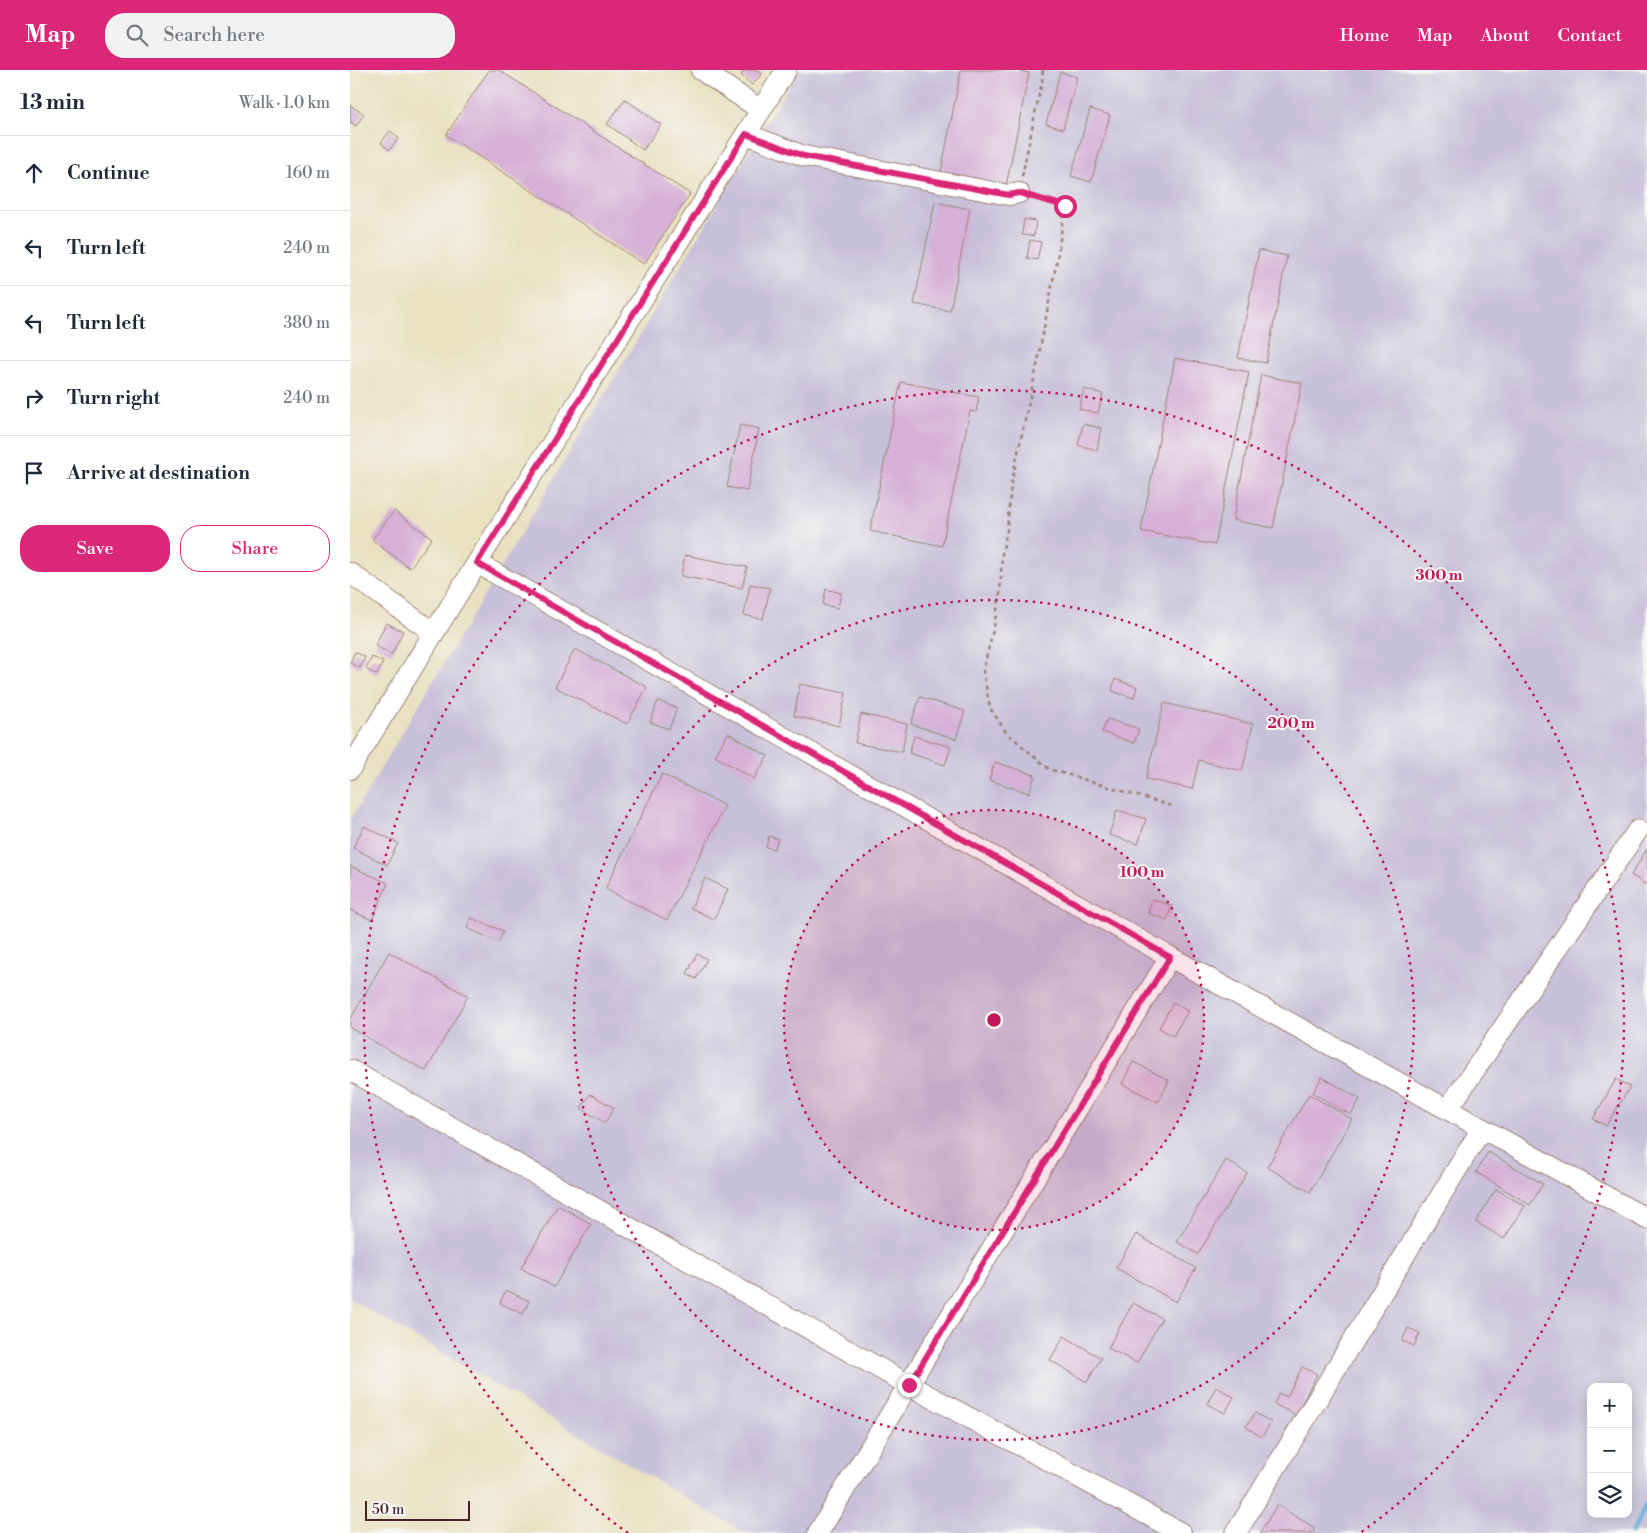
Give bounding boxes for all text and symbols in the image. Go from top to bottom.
search box [105,13,455,58]
text: Map [25,20,75,50]
icon: search [123,21,151,49]
text: Search here [163,23,265,47]
text: Home [1340,24,1389,47]
text: Map [1417,24,1453,47]
text: About [1481,24,1530,47]
text: Contact [1558,24,1622,47]
text: 13 min [20,90,85,116]
text: Walk · 1.0 km [239,93,330,113]
icon: ahead [20,159,48,187]
text: Continue [67,161,150,185]
text: 160 m [286,163,330,183]
route start [1054,195,1077,218]
icon: left [20,234,48,262]
text: Turn left [67,236,146,260]
text: 240 m [283,238,330,258]
icon: left [20,309,48,337]
text: Turn left [67,311,146,335]
text: 380 m [283,313,330,333]
icon: right [20,384,48,412]
text: Turn right [67,386,160,410]
text: 240 m [283,388,330,408]
icon: arrive [20,459,48,487]
text: Arrive at destination [67,461,250,485]
button: Save [20,525,170,572]
button: Share [180,525,330,572]
text: 300 m [1416,566,1463,585]
text: 200 m [1267,714,1315,733]
text: 100 m [1120,863,1165,882]
centre of rings [985,1011,1003,1029]
route end [898,1374,921,1397]
map controls [1587,1383,1632,1518]
button: + [1587,1383,1632,1428]
button: − [1587,1428,1632,1473]
button: layers [1587,1473,1632,1518]
scale bar [365,1498,470,1521]
text: 50 m [372,1501,404,1519]

